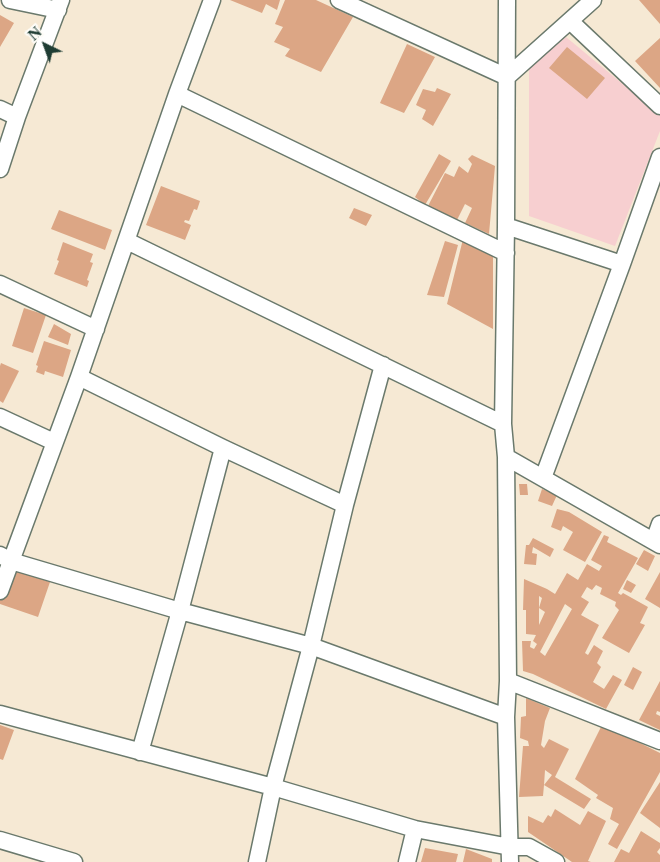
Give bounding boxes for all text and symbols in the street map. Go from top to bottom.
north arrow [20,20,70,70]
text: N [24,23,46,45]

